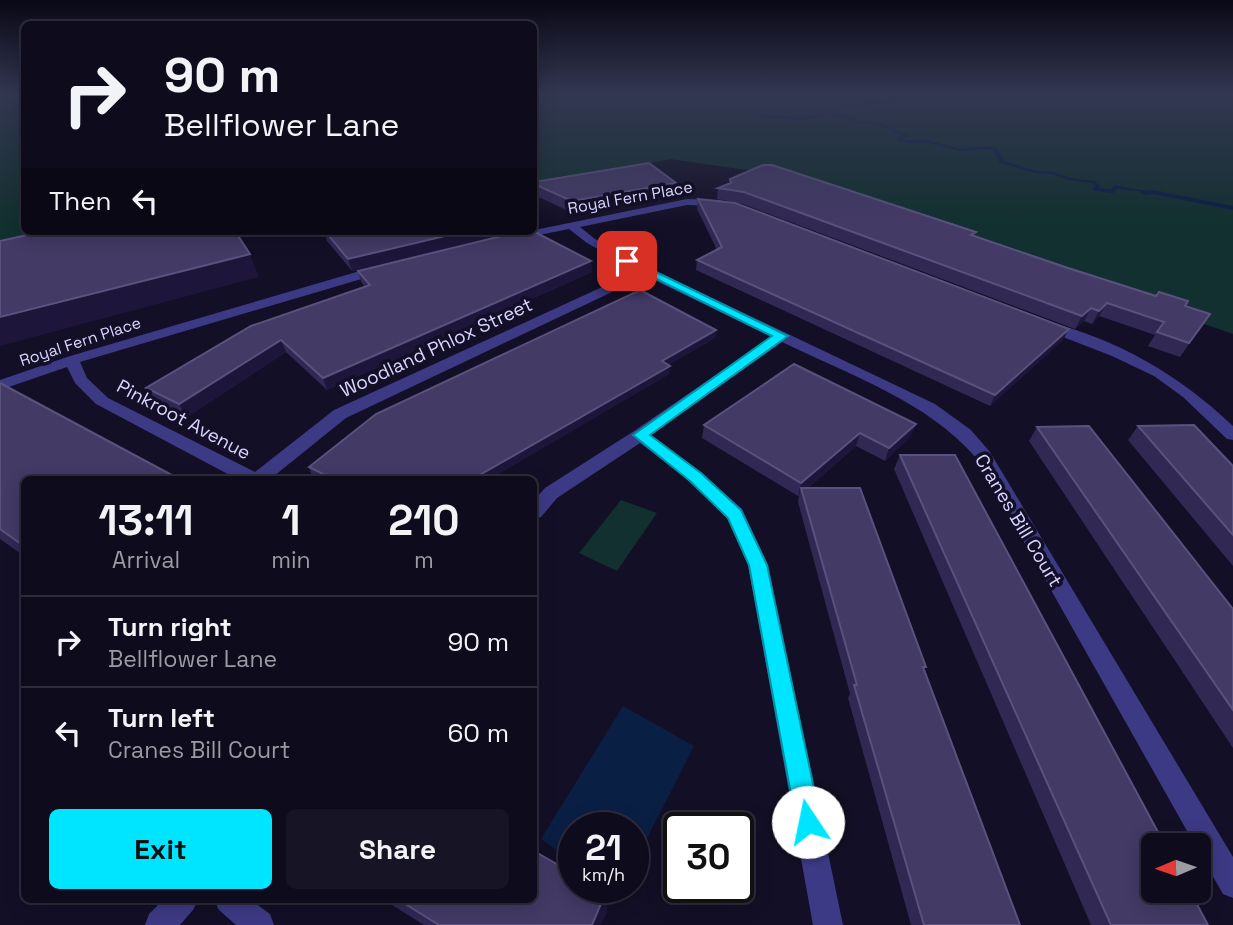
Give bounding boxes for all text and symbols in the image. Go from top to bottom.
text: 90 m [164,44,280,106]
icon: right [49,49,140,140]
text: Bellflower Lane [164,105,399,145]
street label: Royal Fern Place [566,176,694,219]
icon: left [126,182,164,220]
text: Then [49,184,112,218]
pin [597,231,657,291]
icon: arrive [608,242,646,280]
street label: Woodland Phlox Street [336,292,536,403]
street label: Royal Fern Place [17,312,144,371]
street label: Pinkroot Avenue [112,374,255,465]
street label: Cranes Bill Court [969,449,1068,591]
text: 13:11 [99,494,194,547]
text: 1 [281,494,300,547]
text: 210 [388,494,459,547]
text: Arrival [112,545,180,575]
text: min [271,545,311,575]
text: m [414,545,434,575]
text: Turn right [108,610,232,644]
icon: right [49,623,87,661]
text: 90 m [447,625,509,659]
text: Bellflower Lane [108,644,277,674]
text: Turn left [108,701,215,735]
icon: left [49,714,87,752]
text: 60 m [447,716,509,750]
text: Cranes Bill Court [108,735,290,765]
position arrow [771,785,845,859]
button: Exit [49,809,272,889]
button: Share [286,809,509,889]
speed limit sign: 30 [663,812,754,903]
text: 21 [585,826,622,870]
north arrow [1141,833,1211,903]
map controls [1141,833,1211,903]
text: km/h [582,863,625,886]

